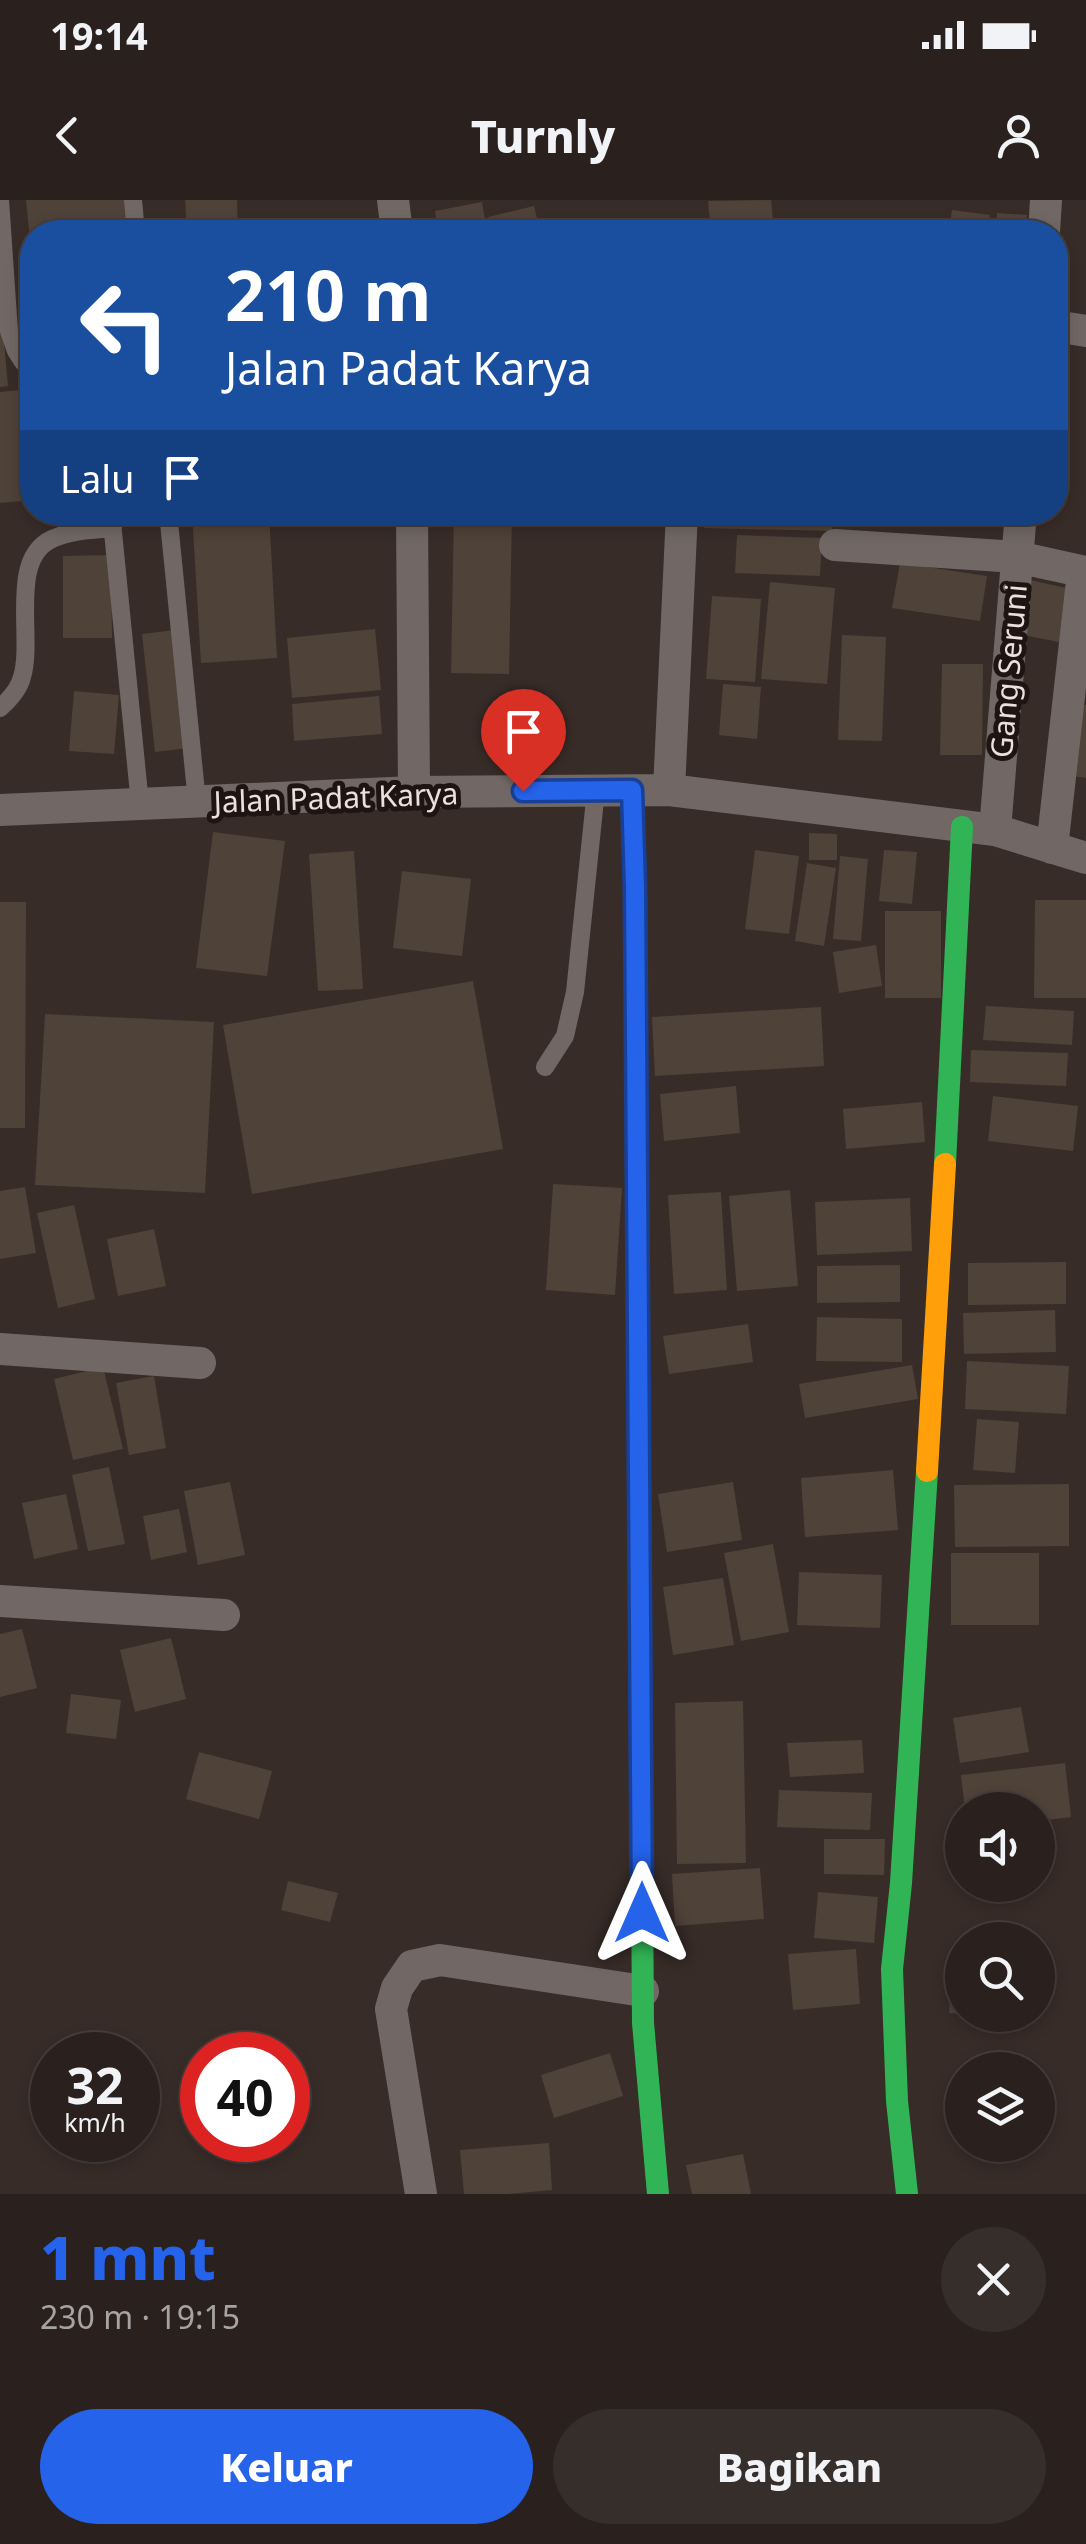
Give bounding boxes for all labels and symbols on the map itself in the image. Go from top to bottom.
street label: Gang Seruni [980,583,1036,759]
pin [481,689,566,792]
street label: Jalan Padat Karya [210,772,459,822]
position arrow [590,1861,694,1965]
speed limit sign: 40 [180,2032,310,2162]

